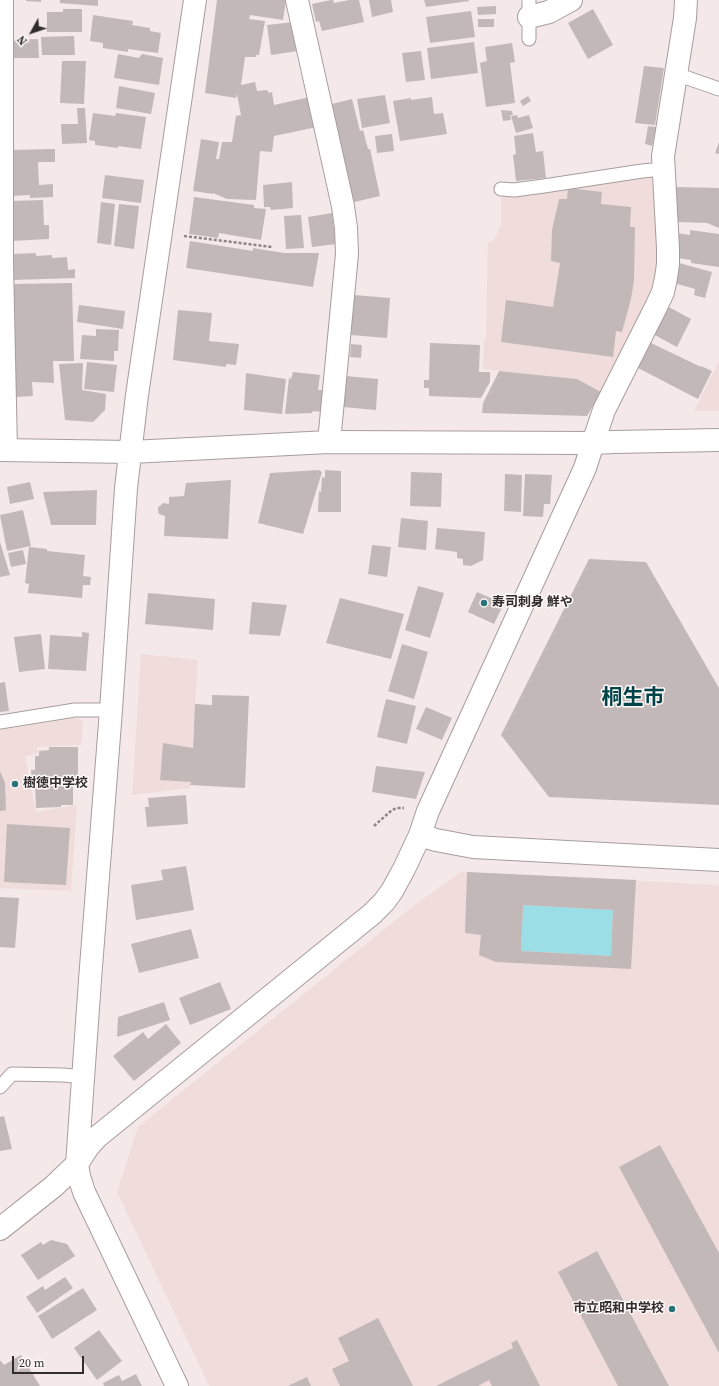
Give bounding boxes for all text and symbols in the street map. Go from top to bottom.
north arrow [12,12,52,52]
text: N [14,32,31,48]
place label: 寿司刺身 鮮や [492,595,573,611]
marker: 寿司刺身 鮮や [479,598,489,608]
district label: 桐生市 [602,686,664,712]
place label: 樹徳中学校 [23,776,88,792]
marker: 樹徳中学校 [10,779,20,789]
place label: 市立昭和中学校 [573,1301,664,1317]
marker: 市立昭和中学校 [667,1304,677,1314]
scale bar [14,1348,86,1374]
text: 20 m [19,1355,45,1371]

